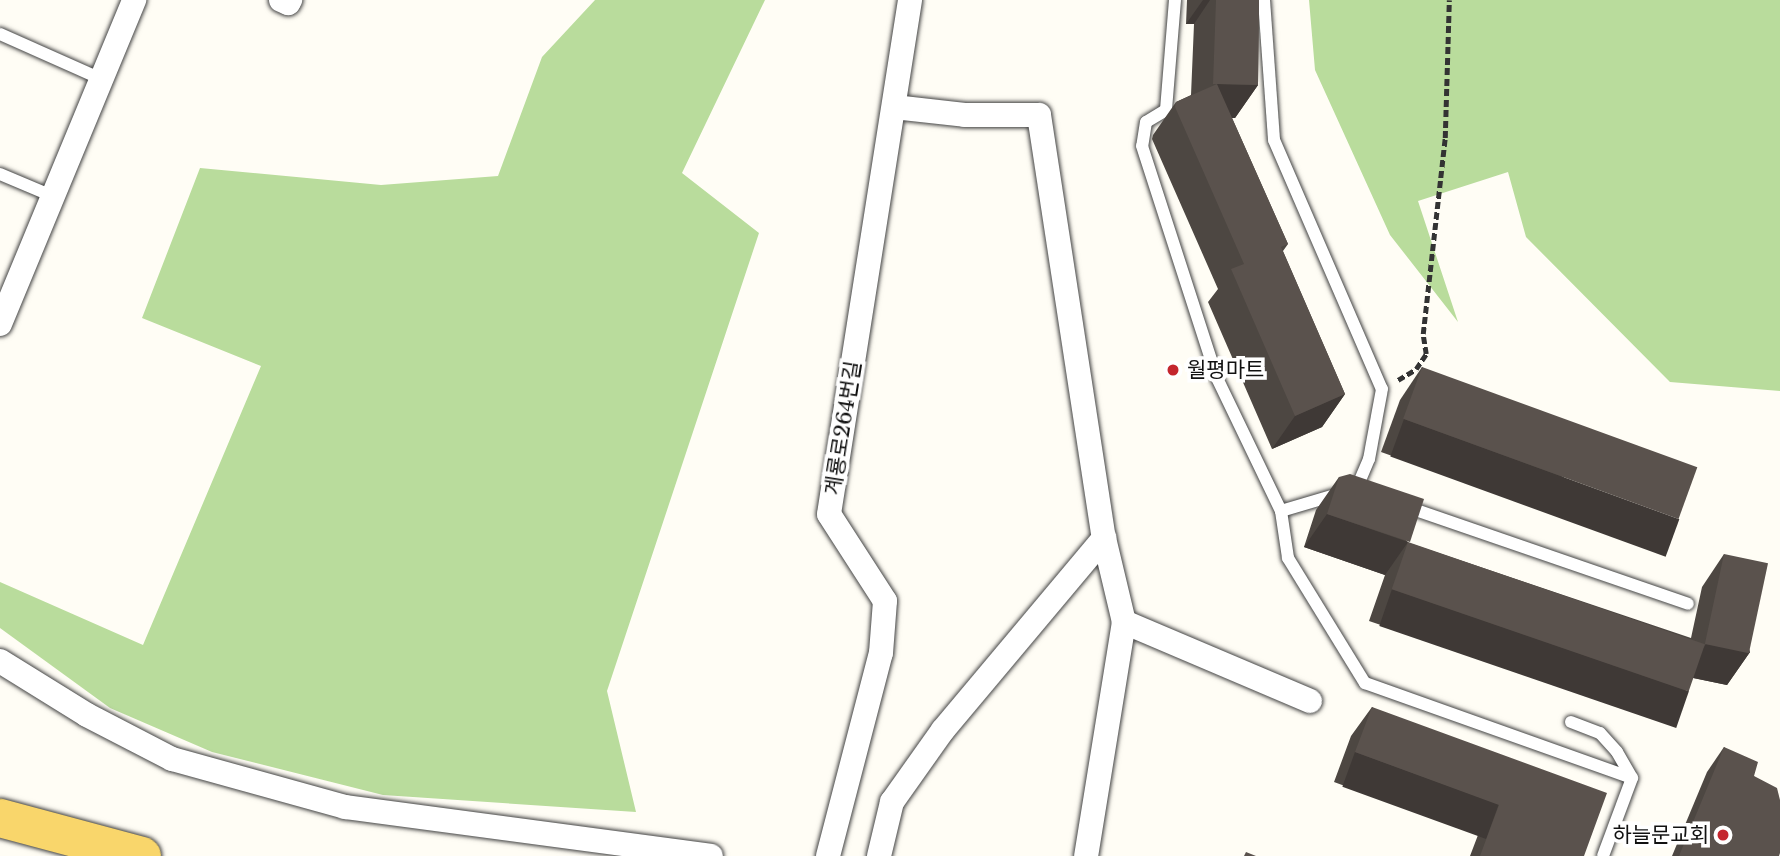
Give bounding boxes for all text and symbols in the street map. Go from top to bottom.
place label: 월평마트 [1187,357,1264,383]
street label: 계룡로264번길 [820,359,866,497]
marker: 월평마트 [1165,362,1181,378]
place label: 하늘문교회 [1612,822,1709,848]
marker: 하늘문교회 [1715,827,1731,843]

